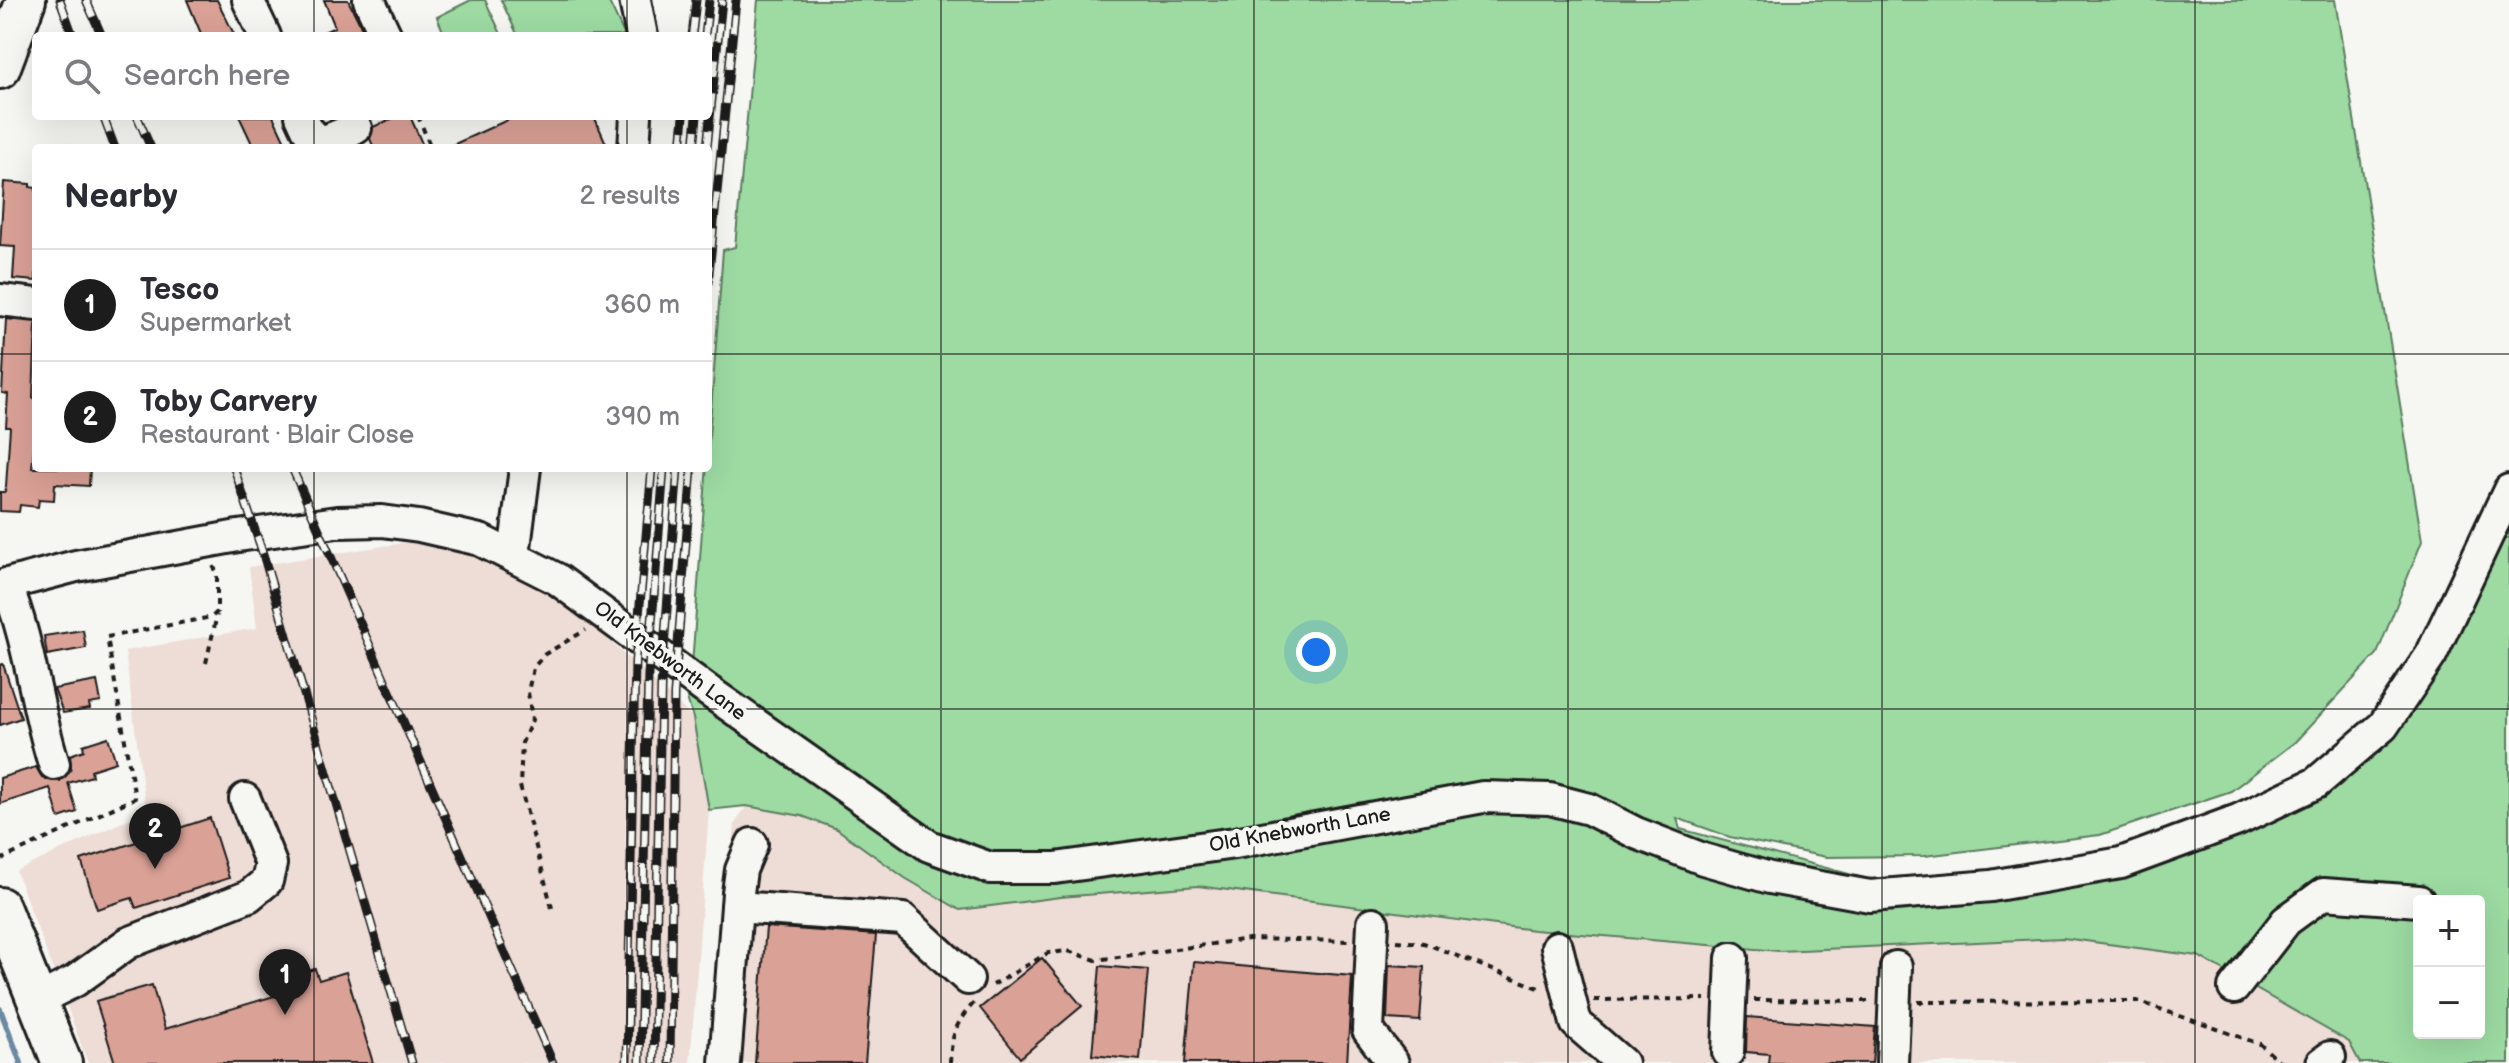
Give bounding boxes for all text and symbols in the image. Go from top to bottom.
search box [32,32,712,120]
icon: search [60,54,104,98]
text: Search here [124,58,290,94]
text: Nearby [64,176,178,217]
text: 2 results [580,181,680,212]
text: Tesco [140,272,219,308]
text: 1 [85,290,95,321]
text: 360 m [604,290,680,321]
text: Supermarket [140,308,291,339]
text: Toby Carvery [140,384,317,420]
text: 2 [82,402,98,433]
text: 390 m [605,402,680,433]
text: Restaurant · Blair Close [140,420,414,451]
street label: Old Knebworth Lane [589,596,751,726]
your location [1296,632,1336,672]
street label: Old Knebworth Lane [1207,802,1393,858]
pin: 2 [129,803,181,869]
map controls [2413,895,2485,1039]
button: + [2413,895,2485,967]
pin: 1 [259,949,311,1015]
button: − [2413,967,2485,1039]

